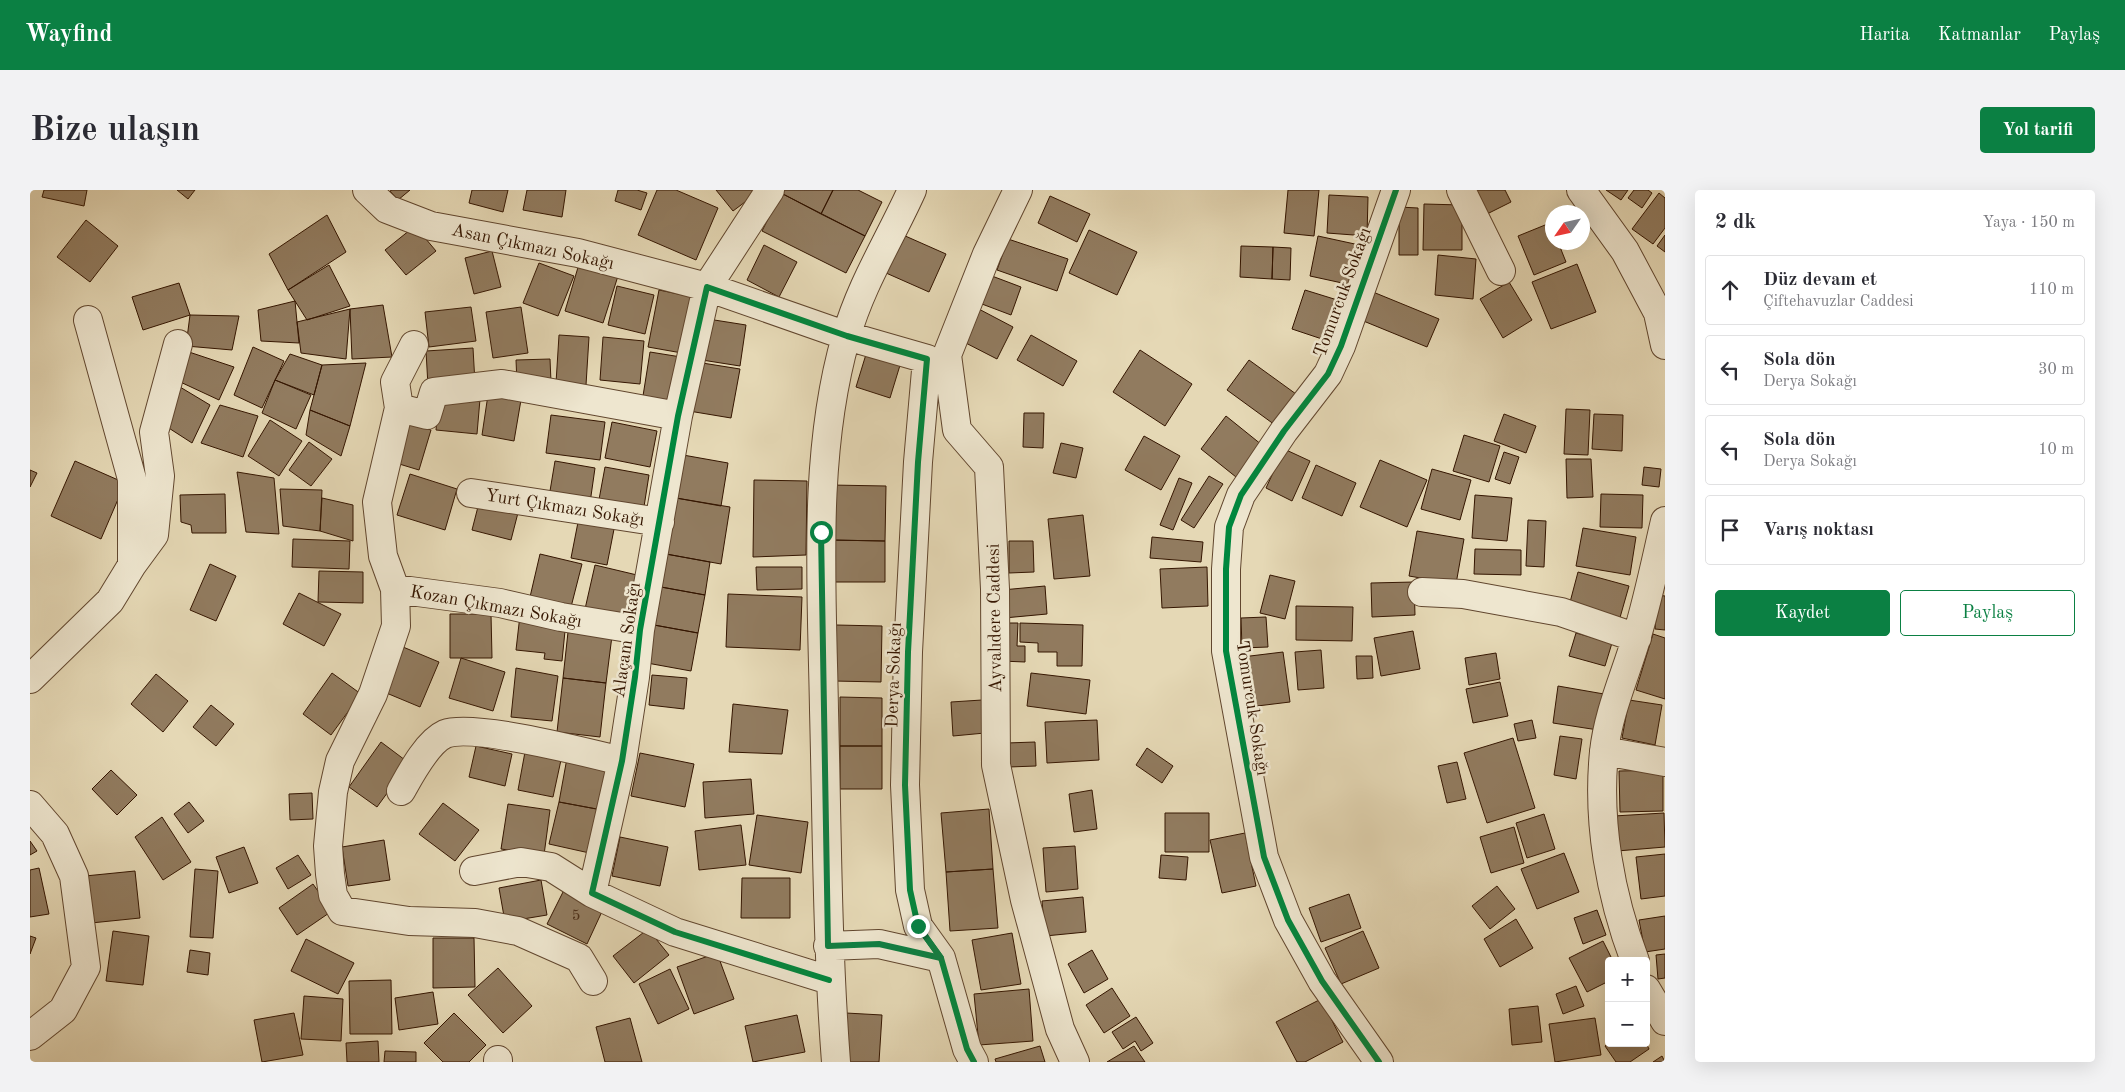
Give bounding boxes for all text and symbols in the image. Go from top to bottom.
text: Wayfind [25,23,112,47]
text: Harita [1859,26,1910,44]
text: Katmanlar [1938,26,2021,44]
text: Paylaş [2049,26,2100,44]
button: Yol tarifi [1980,107,2095,153]
text: Bize ulaşın [30,113,200,148]
north arrow [1545,205,1590,250]
text: 2 dk [1715,212,1756,233]
text: Yaya · 150 m [1982,215,2075,231]
street label: Asan Çıkmazı Sokağı [450,221,616,273]
street label: Tomurcuk Sokağı [1311,225,1375,360]
text: Düz devam et [1763,271,1877,290]
icon: ahead [1716,276,1744,304]
text: 110 m [2029,282,2074,298]
text: Çiftehavuzlar Caddesi [1763,294,1914,310]
text: Sola dön [1763,351,1836,370]
icon: left [1716,356,1744,384]
text: 30 m [2038,362,2074,378]
text: Derya Sokağı [1763,374,1857,390]
text: Sola dön [1763,431,1836,450]
icon: left [1716,436,1744,464]
text: 10 m [2038,442,2074,458]
text: Derya Sokağı [1763,454,1857,470]
street label: Yurt Çıkmazı Sokağı [484,486,646,529]
icon: arrive [1716,516,1744,544]
route start [810,521,833,544]
text: Varış noktası [1763,521,1874,540]
street label: Ayvalıdere Caddesi [985,543,1005,693]
street label: Alaçam Sokağı [610,581,644,699]
street label: Kozan Çıkmazı Sokağı [408,583,583,631]
button: Kaydet [1715,590,1890,636]
button: Paylaş [1900,590,2075,636]
street label: Derya Sokağı [883,622,905,728]
street label: Tomurcuk Sokağı [1232,639,1272,777]
house number: 5 [572,909,580,924]
route end [907,915,930,938]
map controls [1605,957,1650,1047]
button: + [1605,957,1650,1002]
button: − [1605,1002,1650,1047]

